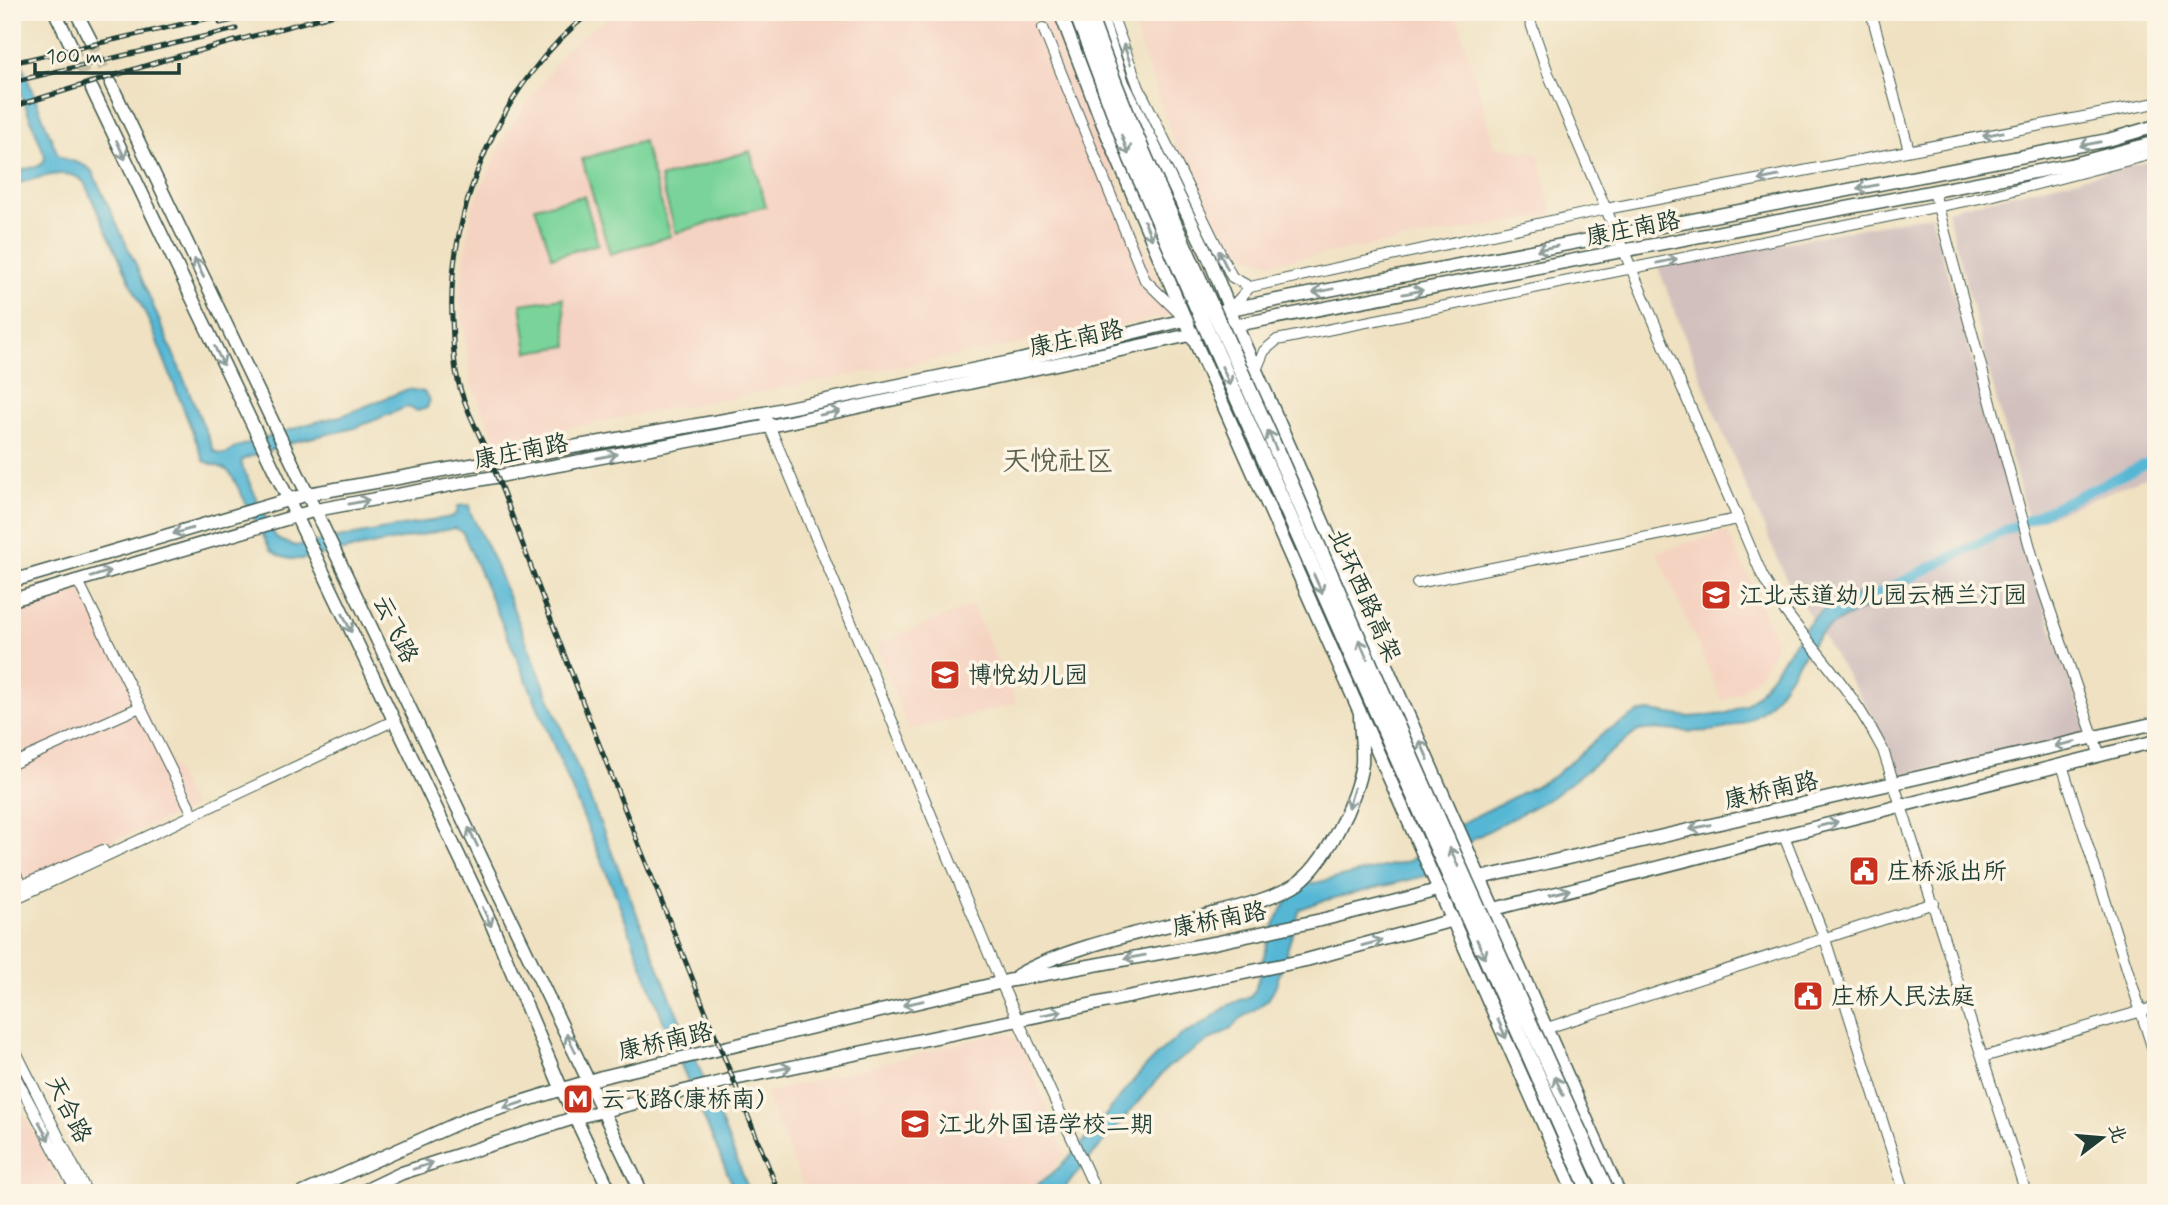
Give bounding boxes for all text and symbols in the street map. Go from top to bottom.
scale bar [35,32,178,76]
text: 100 m [46,43,102,71]
one-way arrow [1120,43,1132,65]
one-way arrow [1982,128,2004,142]
one-way arrow [1120,134,1133,156]
one-way arrow [2079,137,2102,151]
one-way arrow [115,139,129,160]
one-way arrow [1758,171,1781,185]
one-way arrow [1856,180,1878,194]
street label: 康庄南路 [1583,205,1683,254]
one-way arrow [1142,219,1155,240]
one-way arrow [1536,242,1559,255]
one-way arrow [1216,250,1230,271]
one-way arrow [1655,254,1678,268]
one-way arrow [192,258,206,279]
one-way arrow [1401,284,1424,298]
one-way arrow [1313,285,1335,298]
street label: 康庄南路 [1026,314,1126,365]
one-way arrow [213,345,226,366]
one-way arrow [1220,365,1233,386]
one-way arrow [818,405,841,419]
street label: 康庄南路 [471,428,571,477]
one-way arrow [1265,430,1278,451]
district label: 天悦社区 [1002,444,1114,481]
one-way arrow [595,449,618,462]
one-way arrow [347,495,370,508]
street label: 北环西路高架 [1320,524,1407,668]
one-way arrow [172,526,194,539]
one-way arrow [90,567,112,580]
one-way arrow [1312,573,1325,594]
school or university icon: 江北志道幼儿园云栖兰汀园 [1699,578,1733,612]
place label: 江北志道幼儿园云栖兰汀园 [1739,581,2027,612]
street label: 云飞路 [365,591,424,669]
one-way arrow [341,612,354,633]
one-way arrow [1356,638,1369,660]
school or university icon: 博悦幼儿园 [928,658,962,692]
place label: 博悦幼儿园 [968,661,1088,692]
one-way arrow [2054,738,2077,751]
one-way arrow [1417,739,1430,761]
street label: 康桥南路 [1721,766,1822,817]
one-way arrow [1344,787,1357,809]
one-way arrow [1817,817,1839,830]
one-way arrow [1689,821,1712,835]
one-way arrow [465,827,479,848]
one-way arrow [1447,847,1460,868]
public building icon: 庄桥派出所 [1847,854,1881,888]
place label: 庄桥派出所 [1887,857,2007,888]
one-way arrow [1549,885,1571,898]
street label: 康桥南路 [1169,896,1269,945]
one-way arrow [481,906,495,927]
one-way arrow [1360,936,1383,949]
one-way arrow [1475,937,1488,959]
one-way arrow [1125,951,1147,964]
public building icon: 庄桥人民法庭 [1791,979,1825,1013]
place label: 庄桥人民法庭 [1831,982,1975,1013]
one-way arrow [902,997,925,1011]
one-way arrow [1040,1006,1063,1020]
street label: 康桥南路 [615,1017,716,1068]
one-way arrow [1496,1018,1509,1039]
one-way arrow [564,1033,577,1054]
one-way arrow [769,1062,792,1076]
street label: 天合路 [38,1071,98,1149]
one-way arrow [1551,1076,1564,1097]
metro station icon: 云飞路(康桥南) [561,1082,595,1116]
place label: 云飞路(康桥南) [601,1085,764,1116]
one-way arrow [503,1099,525,1112]
north arrow [2066,1104,2136,1174]
school or university icon: 江北外国语学校二期 [898,1107,932,1141]
place label: 江北外国语学校二期 [938,1110,1154,1141]
one-way arrow [38,1120,51,1141]
text: 北 [2102,1121,2132,1146]
one-way arrow [411,1159,433,1171]

